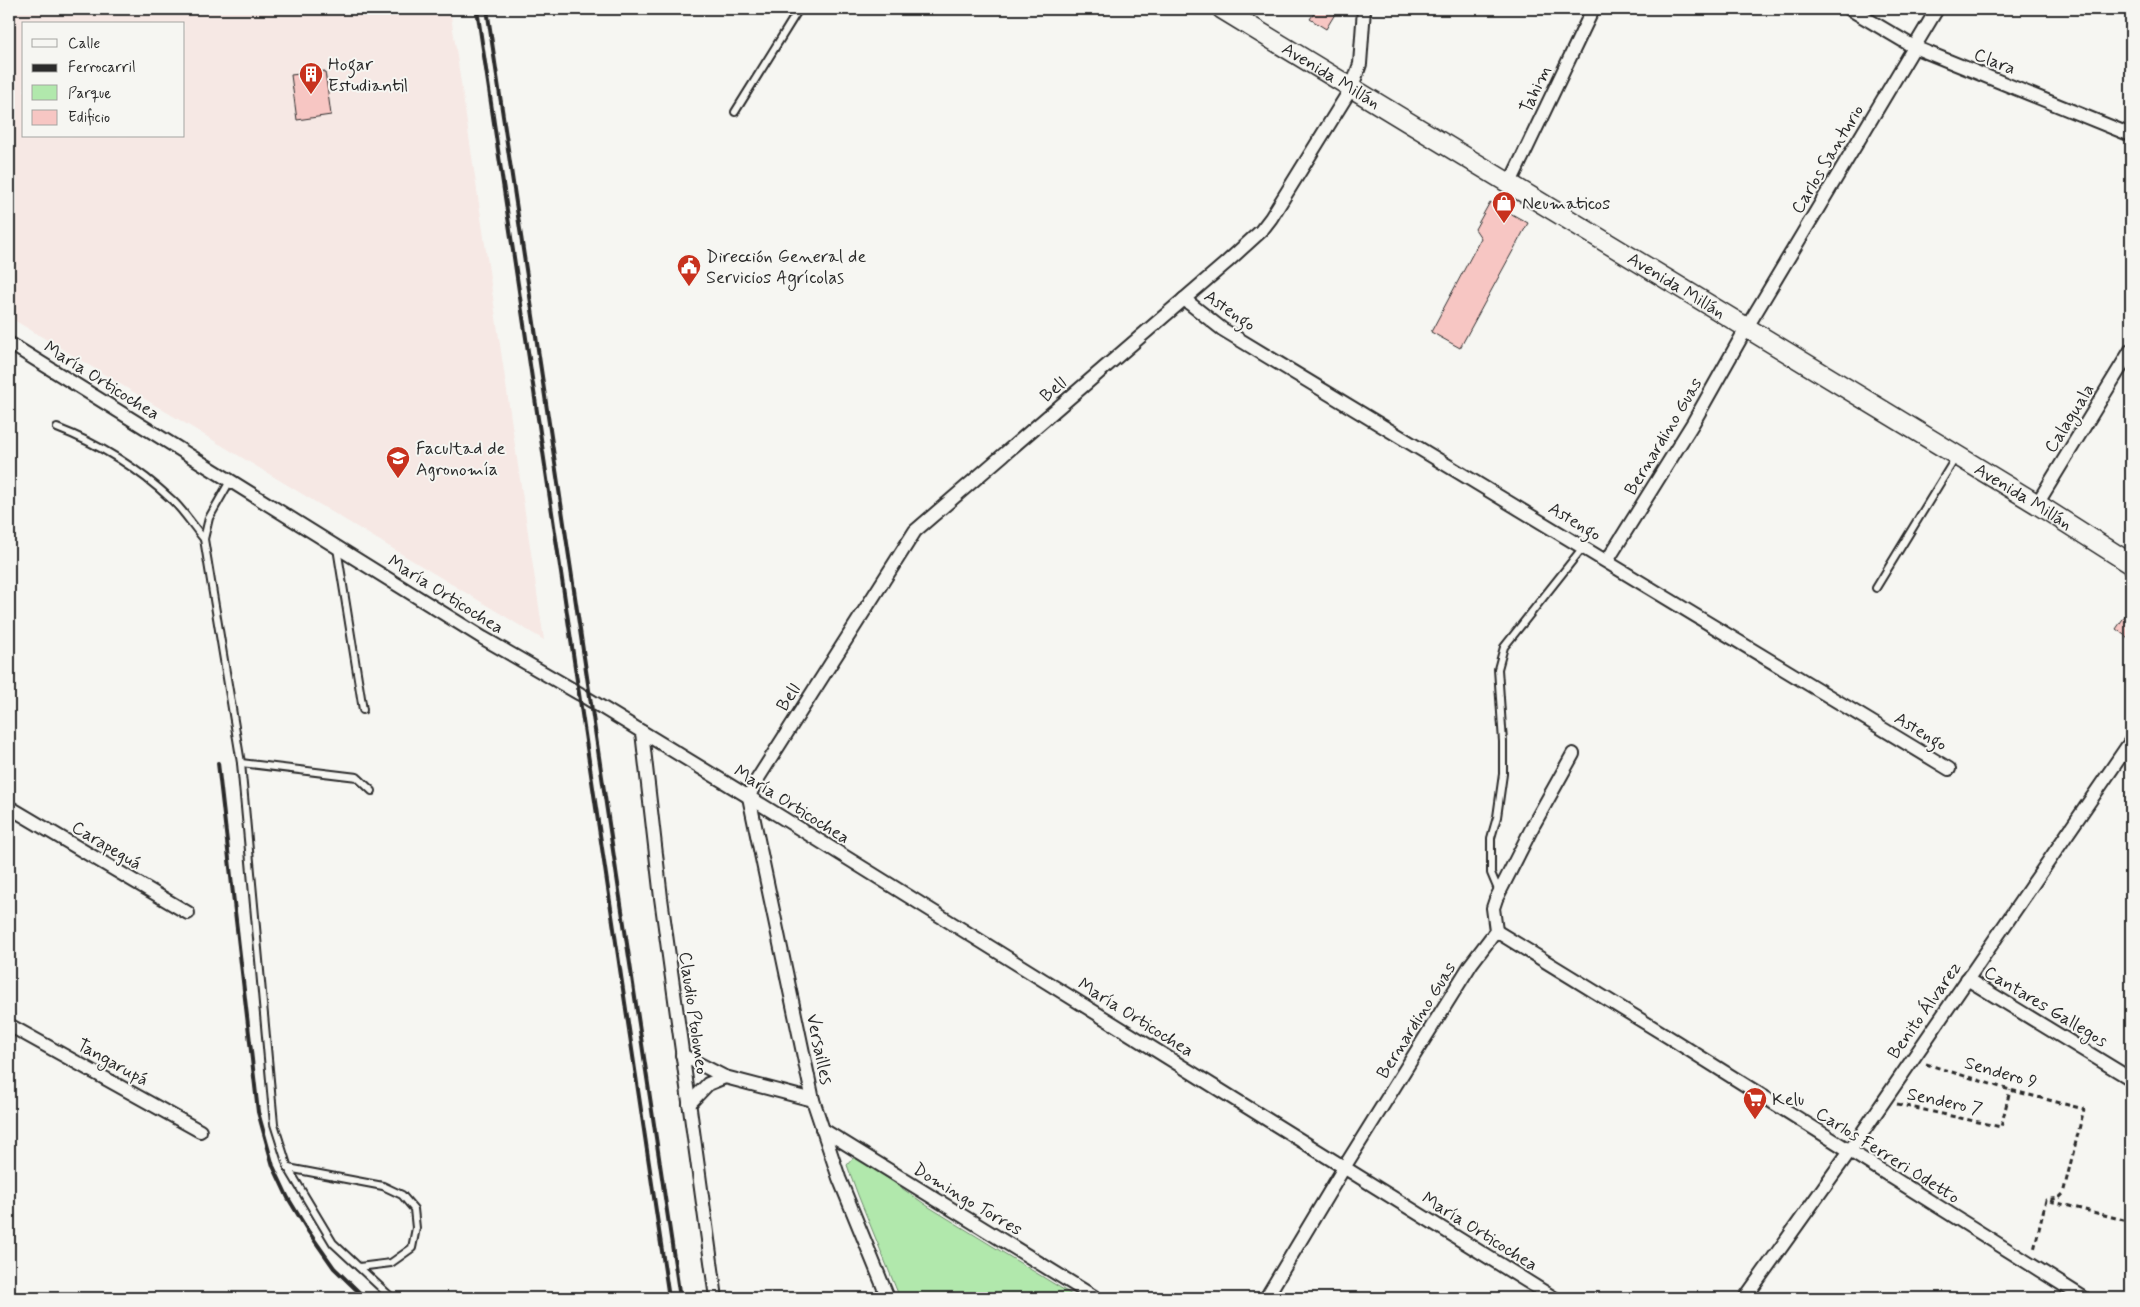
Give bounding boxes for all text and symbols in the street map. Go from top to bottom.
legend [22,22,185,138]
text: Calle [68,34,100,54]
street label: Avenida Millán [1277,37,1385,115]
street label: Clara [1970,43,2019,81]
place label: Hogar Estudiantil [328,53,408,98]
text: Ferrocarril [68,58,136,78]
building icon: Hogar Estudiantil [298,61,324,95]
street label: Tahim [1514,62,1557,117]
text: Parque [68,84,111,104]
street label: Carlos Santurio [1786,100,1870,219]
text: Edificio [68,108,110,128]
shop icon: Neumaticos [1491,190,1517,224]
place label: Neumaticos [1522,192,1610,216]
place label: Dirección General de Servicios Agrícolas [706,245,866,291]
street label: Avenida Millán [1623,247,1730,325]
public building icon: Dirección General de Servicios Agrícolas [676,253,702,287]
street label: Astengo [1198,284,1260,339]
street label: María Orticochea [39,336,164,426]
street label: Bell [1035,371,1072,408]
street label: Bernardino Guas [1619,373,1708,500]
street label: Calaguala [2039,379,2101,458]
place label: Facultad de Agronomía [416,437,506,482]
school or university icon: Facultad de Agronomía [385,445,411,479]
street label: Avenida Millán [1970,458,2077,536]
street label: Astengo [1543,497,1605,549]
street label: María Orticochea [383,550,508,640]
street label: Bell [771,679,807,716]
street label: Astengo [1889,707,1951,759]
street label: María Orticochea [729,760,854,850]
street label: Carapeguá [67,816,146,876]
street label: Claudio Ptolomeo [673,950,714,1076]
street label: Benito Álvarez [1882,957,1967,1064]
street label: Bernardino Guas [1371,958,1462,1083]
street label: Cantares Gallegos [1979,960,2112,1054]
street label: María Orticochea [1073,973,1198,1063]
street label: Versailles [800,1012,838,1087]
street label: Tangarupá [72,1033,153,1093]
street label: Sendero 9 [1962,1051,2040,1095]
street label: Sendero 7 [1905,1082,1985,1122]
supermarket icon: Kelu [1742,1086,1768,1120]
place label: Kelu [1772,1088,1804,1112]
street label: Carlos Ferreri Odetto [1811,1102,1964,1210]
street label: Domingo Torres [908,1158,1027,1242]
street label: María Orticochea [1417,1187,1542,1277]

